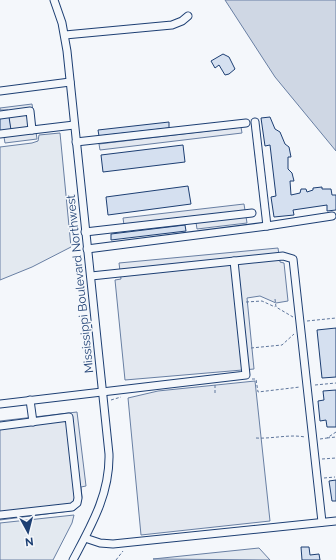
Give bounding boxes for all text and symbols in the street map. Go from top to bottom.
street label: Mississippi Boulevard Northwest [64,194,96,374]
north arrow [8,512,48,552]
text: N [24,534,34,548]

